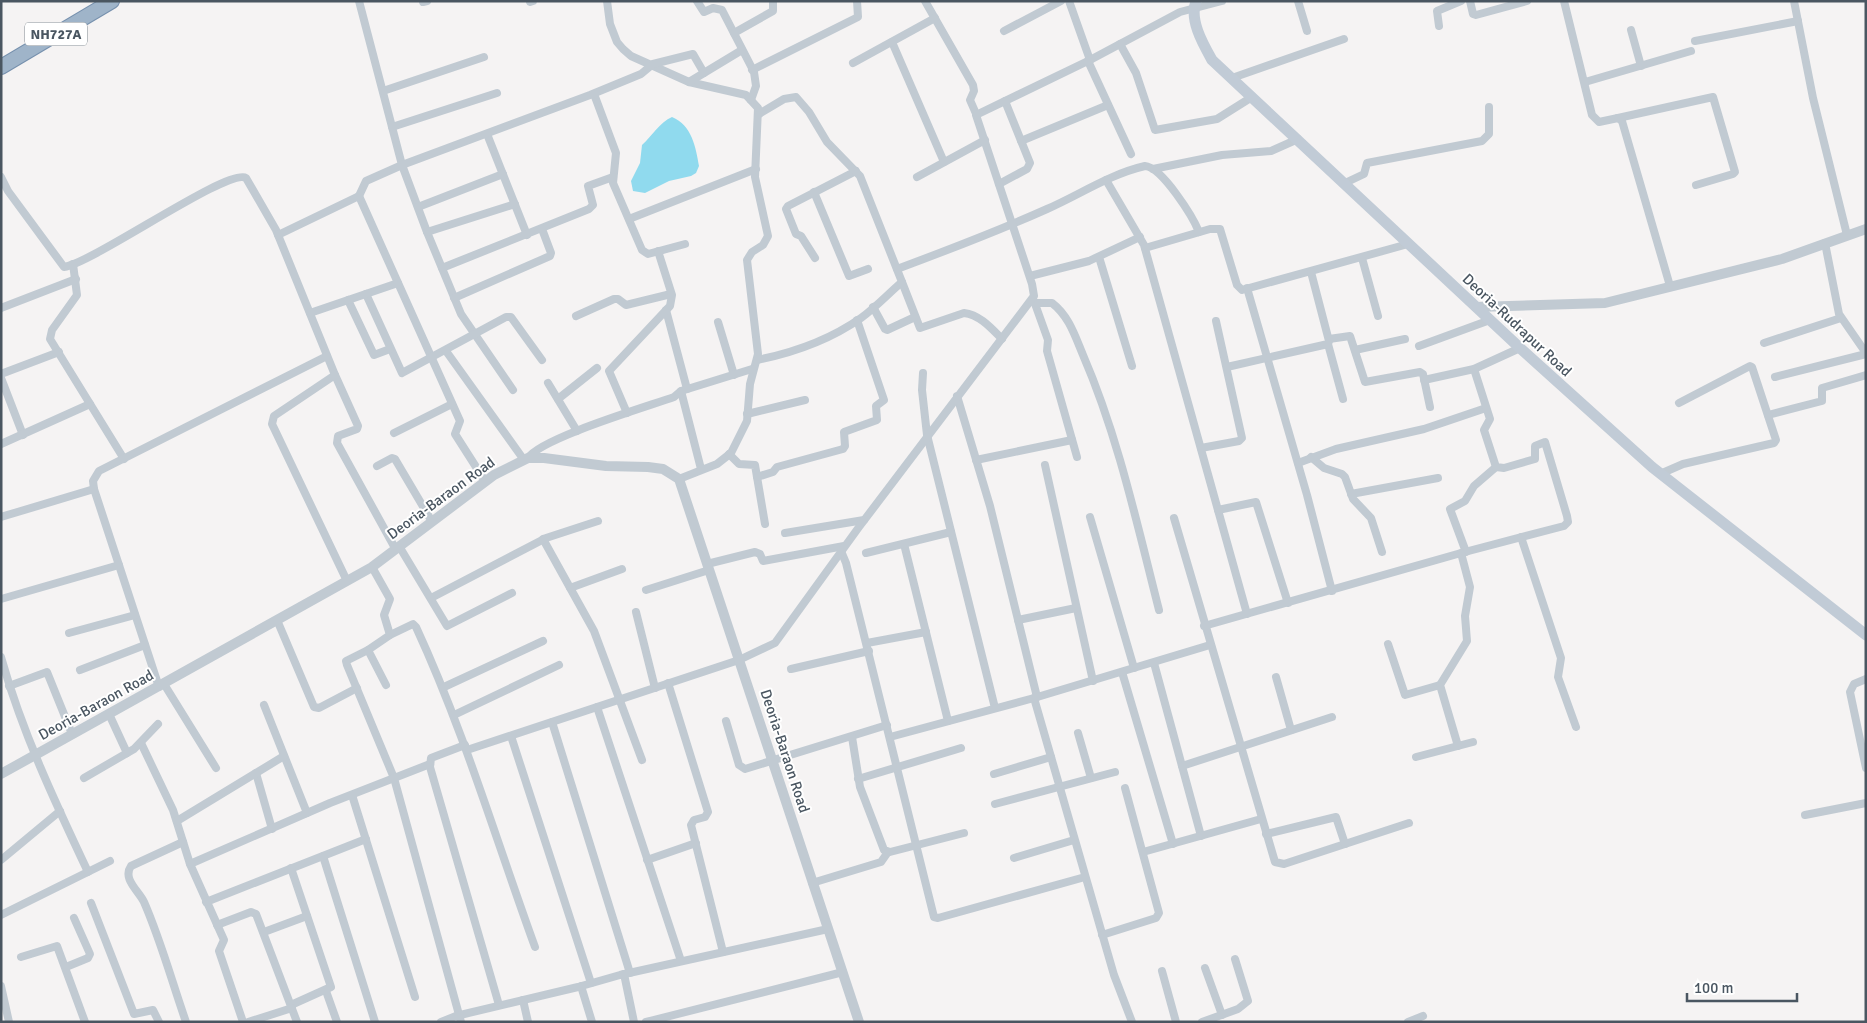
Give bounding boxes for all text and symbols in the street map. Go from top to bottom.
road number: NH727A [25,22,87,46]
street label: Deoria-Rudrapur Road [1459,270,1575,380]
street label: Deoria-Baraon Road [384,453,498,543]
street label: Deoria-Baraon Road [35,666,157,744]
street label: Deoria-Baraon Road [757,687,813,815]
scale bar [1687,970,1797,1002]
text: 100 m [1694,979,1734,997]

